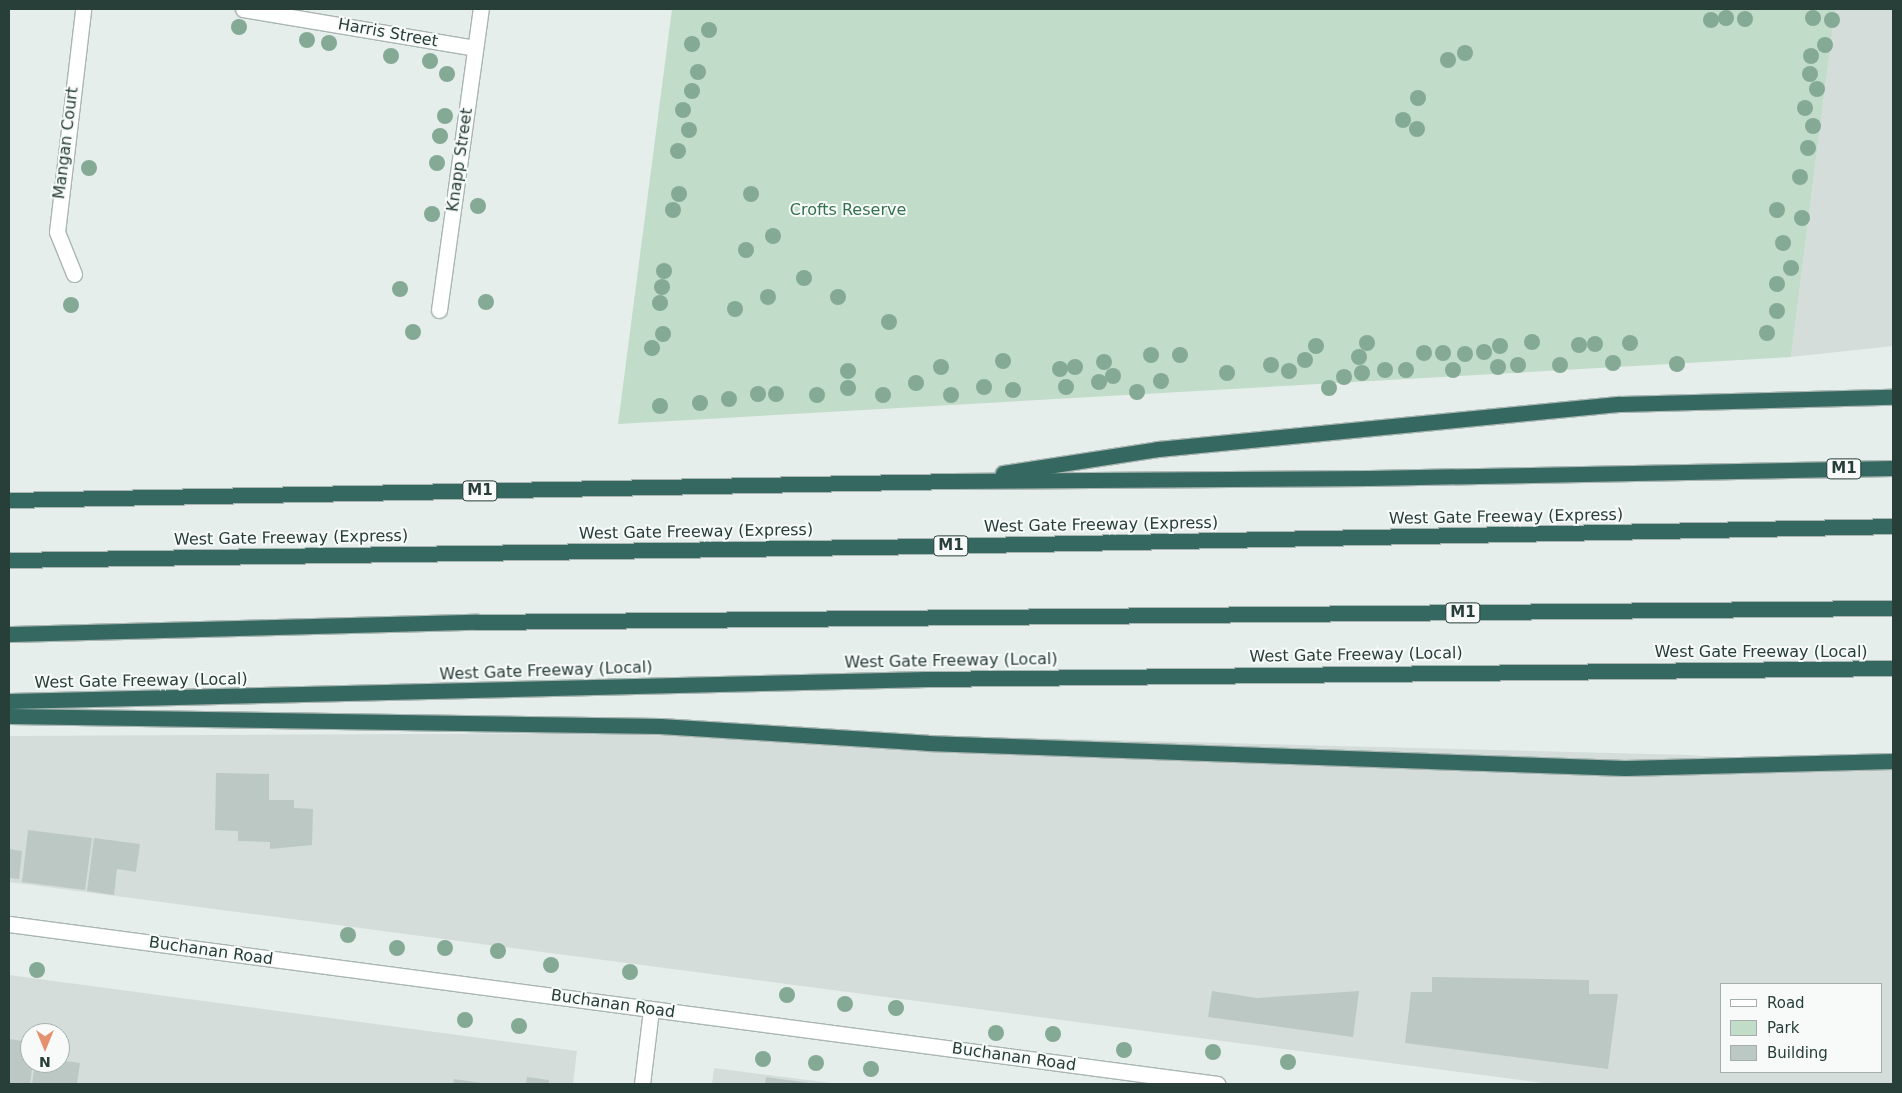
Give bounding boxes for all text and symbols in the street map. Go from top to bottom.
street label: Harris Street [337,15,439,51]
street label: Mangan Court [50,86,82,200]
street label: Knapp Street [443,107,477,213]
park label: Crofts Reserve [790,200,906,220]
road number: M1 [1825,456,1863,482]
road number: M1 [461,478,499,504]
street label: West Gate Freeway (Express) [1389,505,1623,529]
street label: West Gate Freeway (Express) [984,513,1218,537]
street label: West Gate Freeway (Express) [579,520,813,544]
street label: West Gate Freeway (Express) [174,526,408,550]
road number: M1 [932,534,970,558]
road number: M1 [1444,600,1482,626]
street label: West Gate Freeway (Local) [1654,642,1868,662]
street label: West Gate Freeway (Local) [1249,644,1463,666]
street label: West Gate Freeway (Local) [844,650,1058,672]
street label: West Gate Freeway (Local) [439,658,653,684]
street label: West Gate Freeway (Local) [34,670,248,692]
street label: Buchanan Road [148,933,274,969]
legend [1720,983,1882,1073]
street label: Buchanan Road [550,986,676,1022]
text: Road [1767,994,1805,1012]
text: Park [1767,1019,1799,1037]
north arrow [20,1023,70,1073]
street label: Buchanan Road [951,1039,1077,1075]
text: Building [1767,1044,1828,1062]
text: N [39,1054,51,1070]

